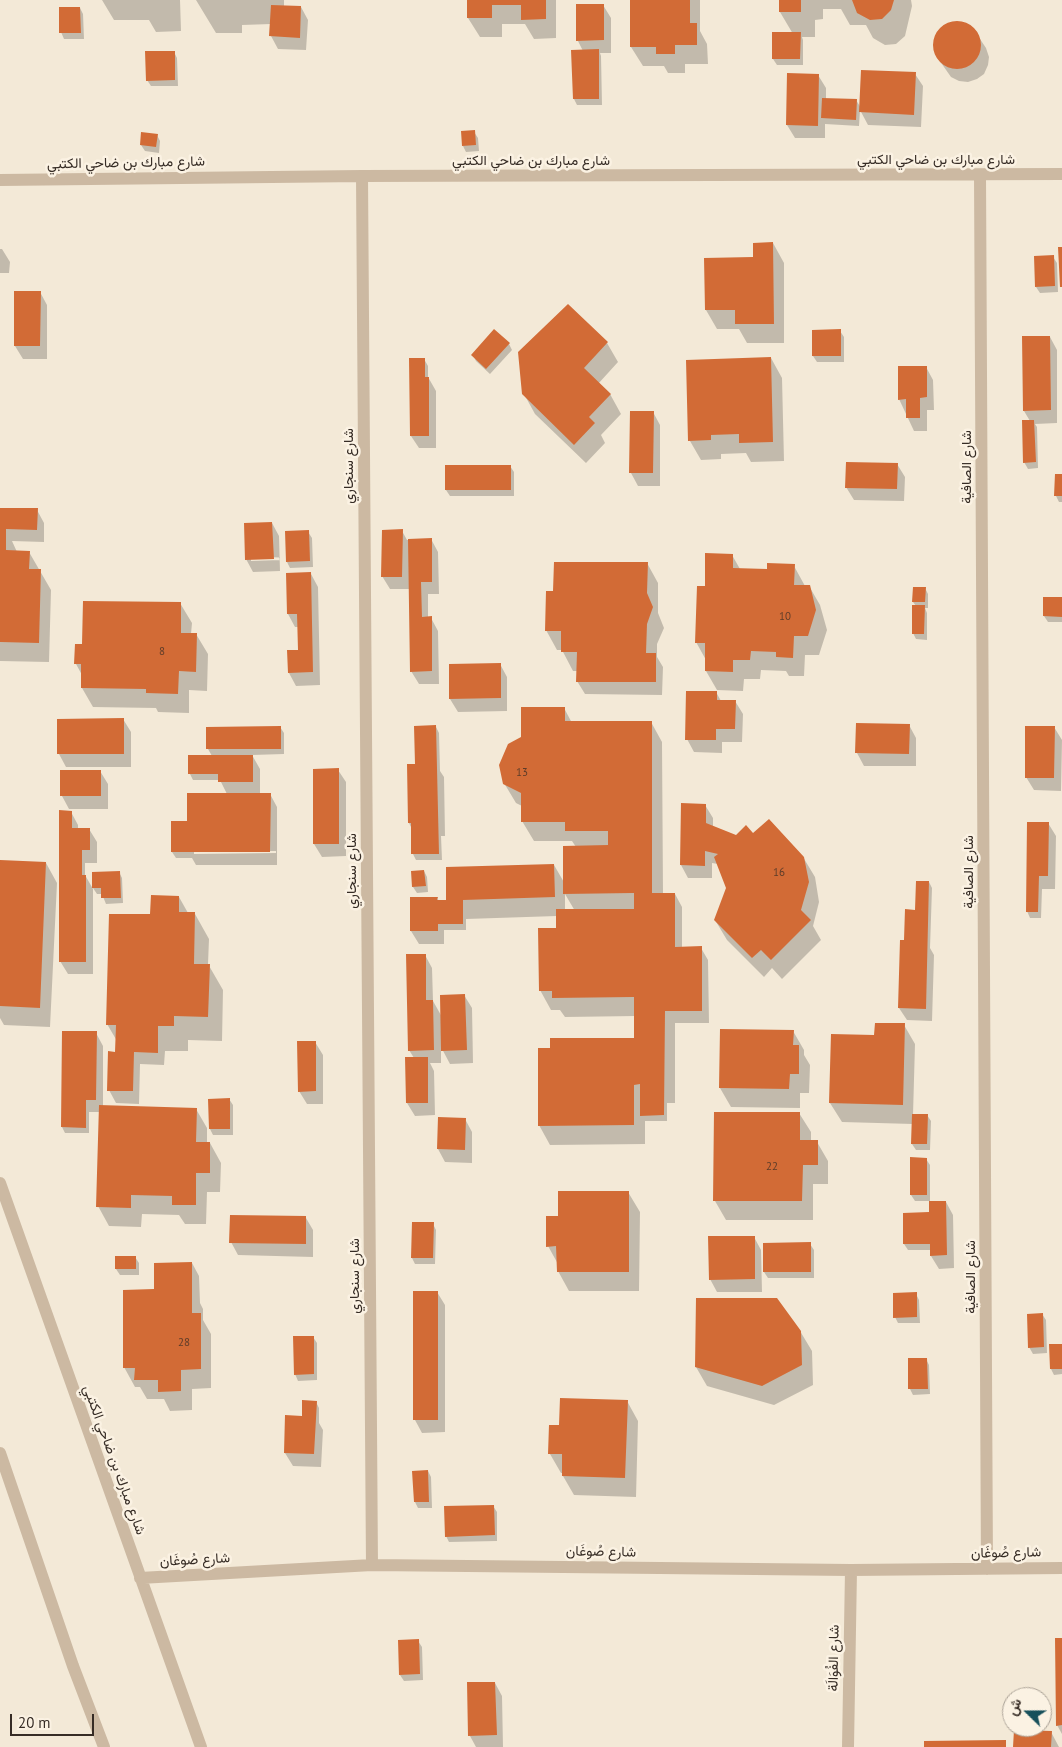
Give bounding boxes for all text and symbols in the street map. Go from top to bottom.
street label: شارع مبارك بن ضاحي الكتبي [857,152,1015,168]
street label: شارع مبارك بن ضاحي الكتبي [47,153,205,173]
street label: شارع مبارك بن ضاحي الكتبي [452,153,610,169]
street label: شارع سنجاري [341,428,357,504]
street label: شارع الصافية [959,430,975,504]
house number: 10 [779,610,791,624]
house number: 8 [159,645,165,659]
house number: 13 [516,766,528,780]
street label: شارع سنجاري [344,833,360,909]
street label: شارع الصافية [961,835,977,909]
house number: 16 [773,866,785,880]
house number: 22 [766,1160,778,1174]
street label: شارع سنجاري [347,1238,363,1314]
street label: شارع الصافية [963,1240,979,1314]
house number: 28 [178,1336,190,1350]
street label: شارع مبارك بن ضاحي الكتبي [79,1383,149,1537]
street label: شارع صُوغَان [566,1543,636,1561]
street label: شارع صُوغَان [971,1544,1041,1562]
street label: شارع صُوغَان [159,1550,231,1570]
street label: شارع الفُوَالَة [825,1624,843,1692]
north arrow [1002,1687,1052,1737]
text: ش [1003,1696,1026,1718]
scale bar [12,1704,96,1736]
text: 20 m [18,1713,51,1732]

